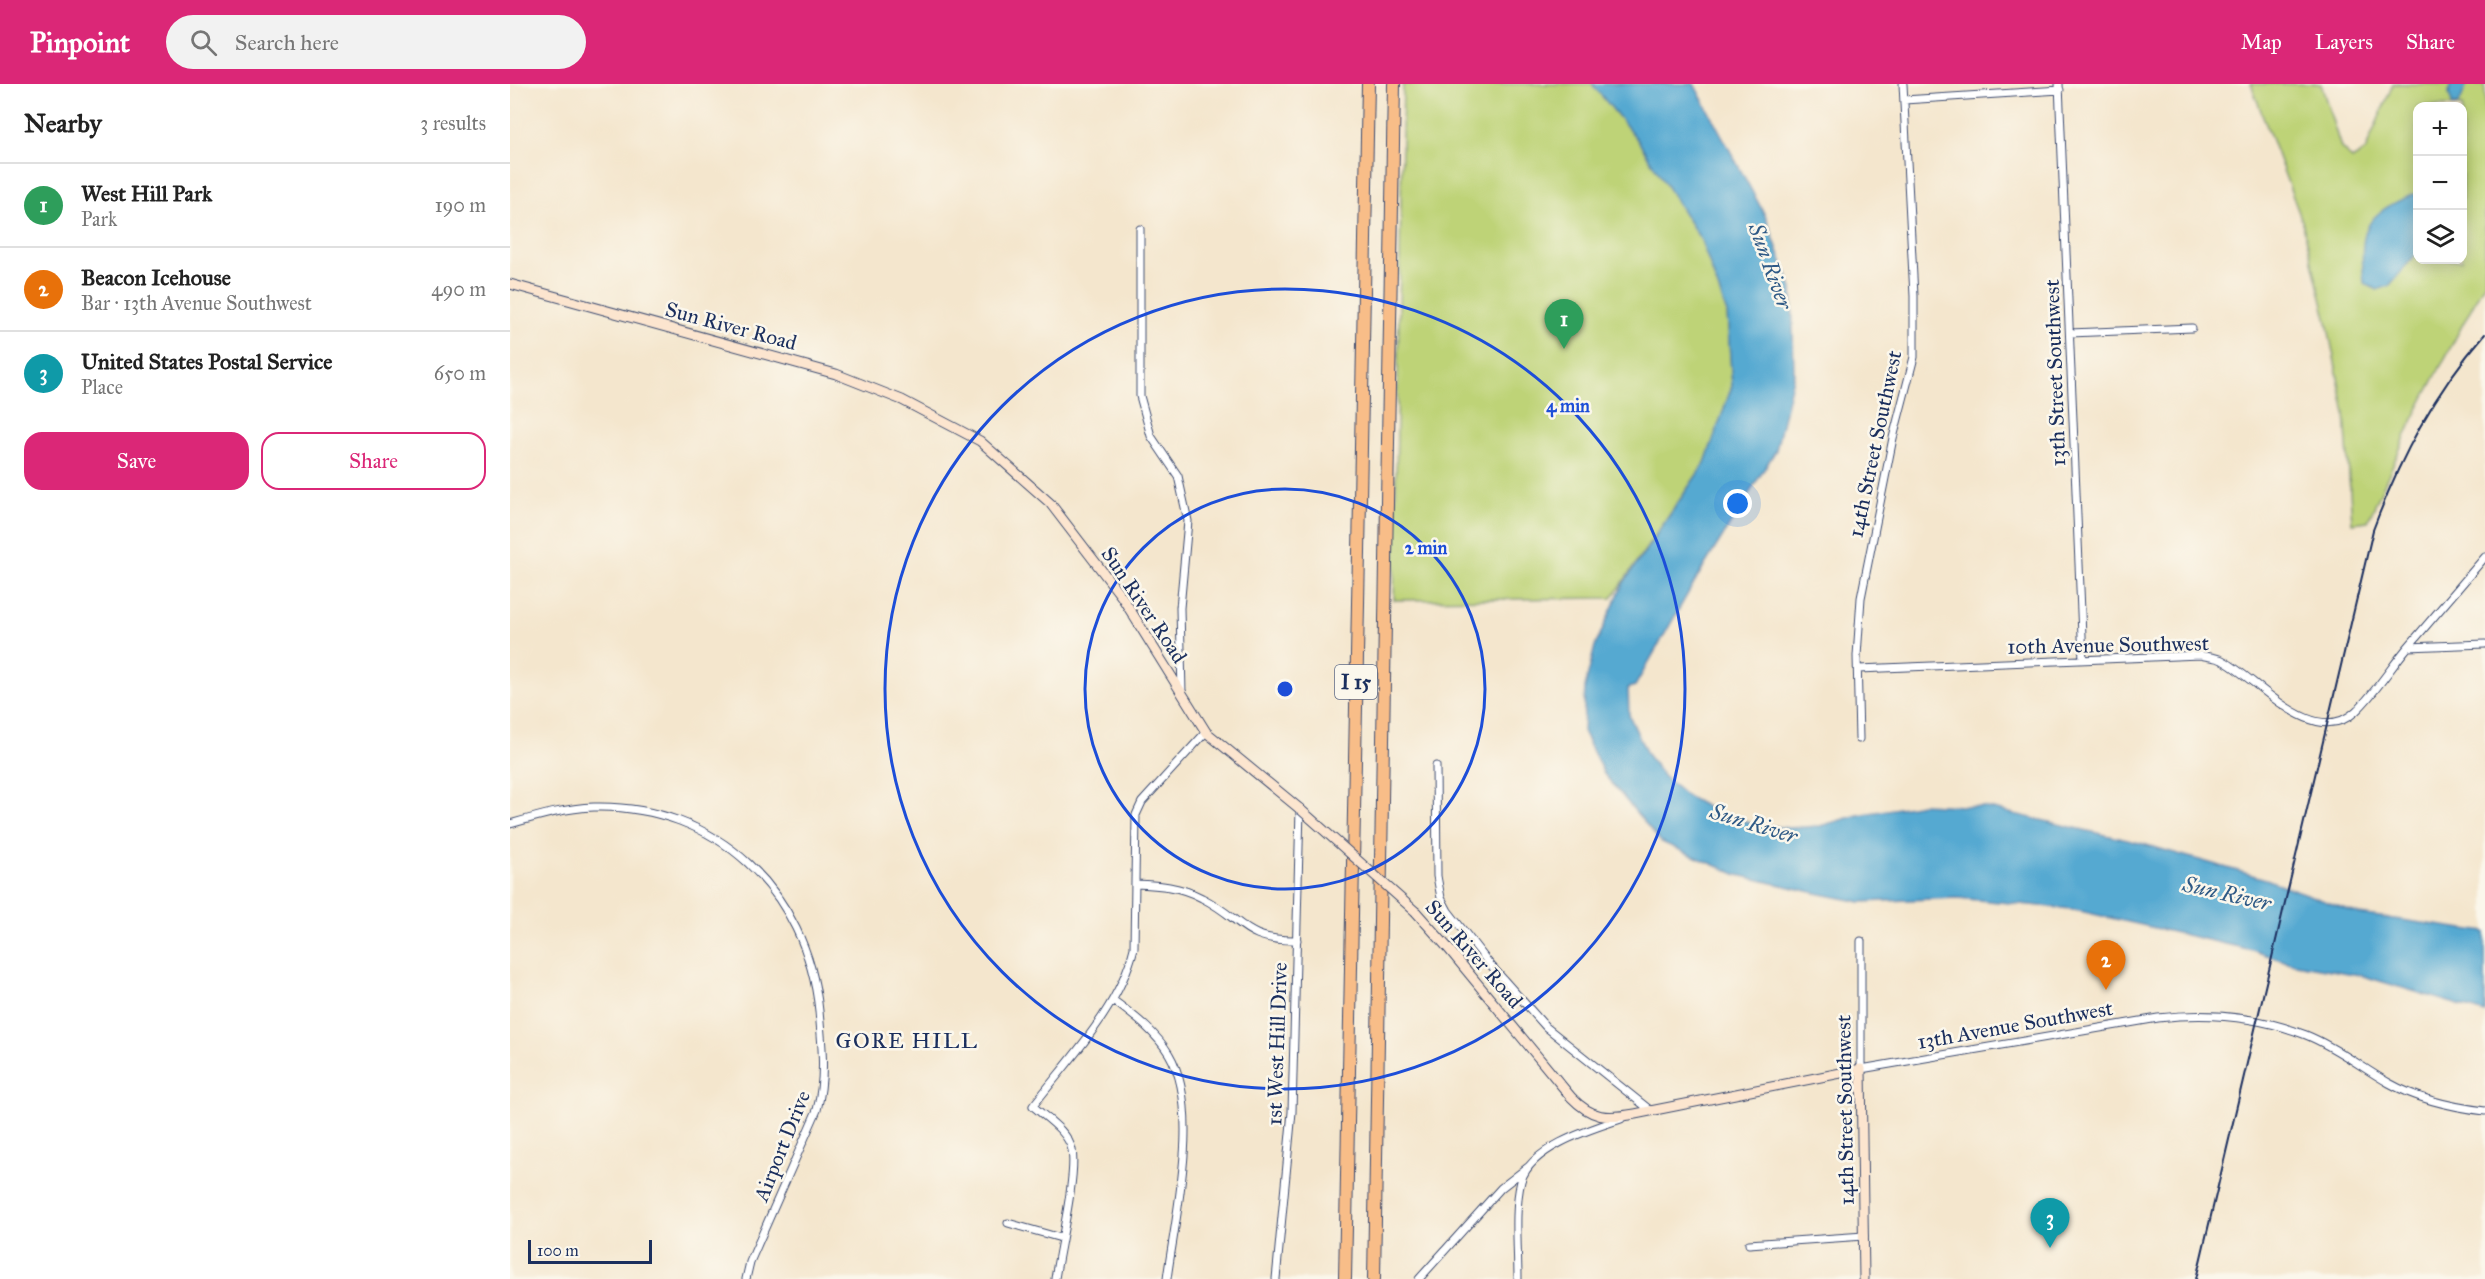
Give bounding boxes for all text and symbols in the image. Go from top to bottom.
search box [166,15,586,69]
text: Pinpoint [30,25,130,60]
icon: search [187,26,220,59]
text: Search here [235,29,339,56]
text: Map [2241,29,2282,55]
text: Layers [2315,29,2373,55]
text: Share [2406,29,2455,55]
map controls [2413,102,2467,264]
button: + [2413,102,2467,156]
text: Nearby [24,107,102,139]
text: 3 results [420,111,486,135]
button: − [2413,156,2467,210]
text: West Hill Park [81,180,212,207]
text: 1 [40,193,47,217]
text: 190 m [435,193,486,217]
text: Park [81,207,117,231]
button: layers [2413,210,2467,264]
water label: Sun River [1742,218,1799,315]
text: Beacon Icehouse [81,264,231,291]
text: 2 [39,277,48,301]
text: 490 m [431,277,486,301]
street label: 13th Street Southwest [2039,278,2071,467]
text: Bar · 13th Avenue Southwest [81,291,312,315]
street label: Sun River Road [662,296,800,356]
pin: 1 [1544,300,1584,349]
text: United States Postal Service [81,348,332,375]
street label: 14th Street Southwest [1842,348,1908,540]
text: 3 [40,361,48,385]
text: 650 m [434,361,486,385]
text: Place [81,375,123,399]
text: 4 min [1546,395,1590,418]
button: Save [24,432,249,490]
button: Share [261,432,486,490]
your location [1723,489,1752,518]
text: 2 min [1405,537,1448,559]
street label: Sun River Road [1095,542,1193,669]
street label: 10th Avenue Southwest [2007,630,2210,660]
road number: I 15 [1335,665,1377,699]
centre of rings [1275,679,1295,699]
water label: Sun River [1706,797,1802,850]
water label: Sun River [2179,870,2275,917]
street label: Sun River Road [1420,894,1528,1014]
pin: 2 [2086,940,2126,990]
street label: 1st West Hill Drive [1261,961,1293,1126]
street label: 13th Avenue Southwest [1915,995,2115,1055]
street label: 14th Street Southwest [1830,1014,1860,1206]
district label: GORE HILL [835,1027,979,1054]
street label: Airport Drive [748,1086,816,1206]
pin: 3 [2030,1198,2070,1248]
scale bar [528,1237,652,1264]
text: 100 m [537,1241,579,1260]

